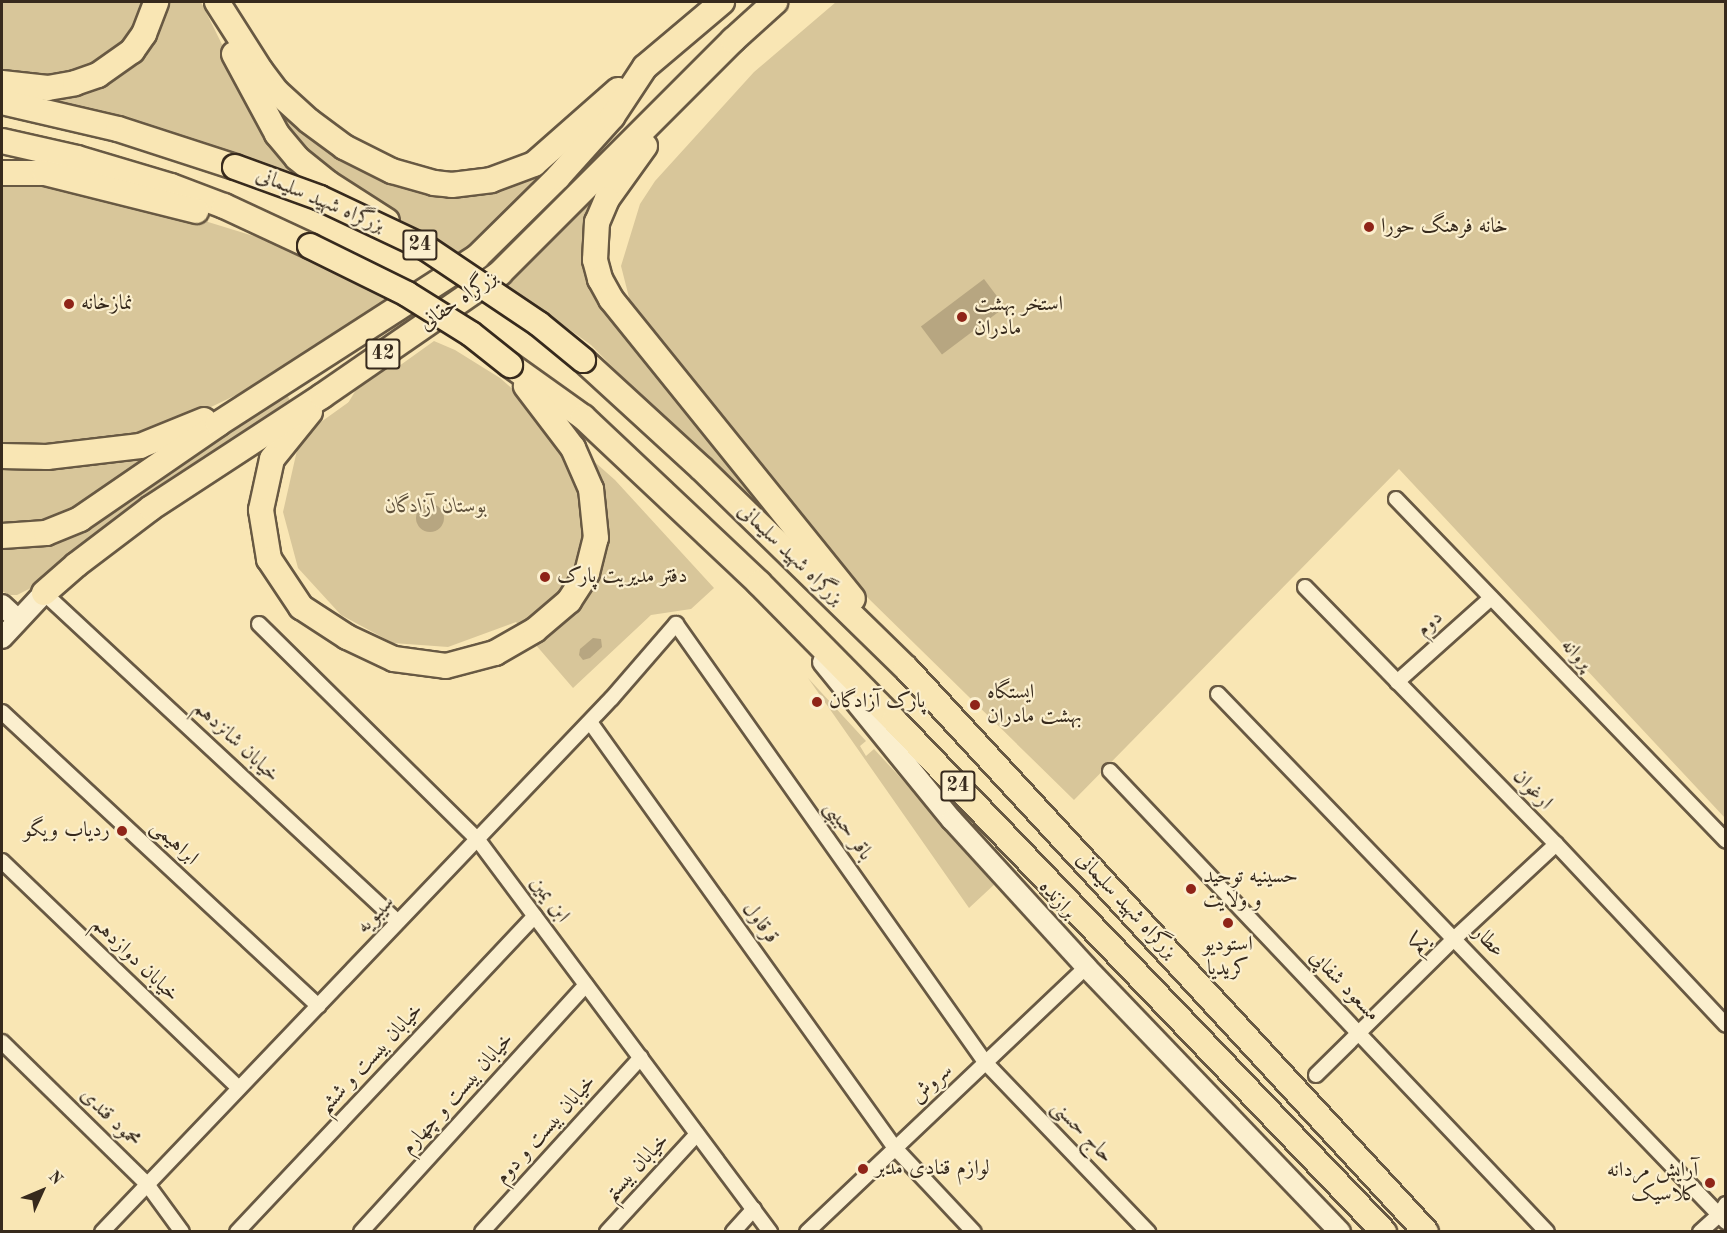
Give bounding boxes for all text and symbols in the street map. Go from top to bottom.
street label: بزرگراه شهید سلیمانی [252,163,388,239]
place label: خانه فرهنگ حورا [1381,214,1508,240]
marker: خانه فرهنگ حورا [1362,220,1376,234]
road number: 24 [402,228,438,262]
street label: بزرگراه حقانی [415,265,503,337]
place label: نمازخانه [81,291,133,317]
place label: استخر بهشت مادران [974,292,1063,342]
marker: نمازخانه [62,297,76,311]
marker: استخر بهشت مادران [955,310,969,324]
road number: 42 [365,337,401,371]
park label: بوستان آزادگان [385,494,487,520]
street label: بزرگراه شهید سلیمانی [732,498,848,612]
place label: دفتر مدیریت پارک [557,564,687,590]
marker: دفتر مدیریت پارک [538,570,552,584]
street label: دوم [1411,605,1449,643]
street label: پروانه [1555,634,1597,676]
place label: ایستگاه بهشت مادران [987,680,1082,730]
place label: پارک آزادگان [829,689,925,715]
marker: پارک آزادگان [810,695,824,709]
street label: خیابان شانزدهم [188,696,284,788]
marker: ایستگاه بهشت مادران [968,698,982,712]
street label: ارغوان [1507,764,1557,816]
road number: 24 [940,769,976,803]
street label: باقر حبیبی [818,796,878,866]
street label: ابراهیمی [145,815,203,871]
place label: ردیاب ویگو [24,818,110,844]
marker: ردیاب ویگو [115,824,129,838]
street label: بزرگراه شهید سلیمانی [1070,847,1182,965]
place label: حسینیه توحید و ولایت [1203,864,1298,914]
street label: ابن یمین [524,872,574,928]
street label: برازنده [1033,875,1081,925]
marker: حسینیه توحید و ولایت [1184,882,1198,896]
street label: سیبویه [352,890,400,940]
street label: قرقاول [736,897,784,949]
street label: خیابان دوازدهم [86,912,184,1008]
marker: استودیو کریدیا [1221,916,1235,930]
street label: عطار [1467,921,1509,963]
street label: یکم [1404,929,1436,959]
place label: استودیو کریدیا [1203,932,1253,982]
street label: مسعود شفاپی [1304,945,1384,1027]
street label: خیابان بیست و ششم [313,998,429,1120]
street label: خیابان بیست و چهارم [397,1028,519,1160]
street label: سروش [906,1058,958,1110]
street label: خیابان بیست و دوم [490,1070,602,1190]
street label: محمود قندی [74,1083,146,1153]
street label: حاج حسنی [1046,1095,1118,1169]
street label: خیابان بیستم [599,1129,675,1207]
place label: لوازم قنادى مدبر [875,1156,990,1182]
place label: آرایش مردانه کلاسیک [1607,1158,1698,1208]
north arrow [12,1161,72,1221]
marker: لوازم قنادى مدبر [856,1162,870,1176]
text: N [45,1169,65,1188]
marker: آرایش مردانه کلاسیک [1703,1176,1717,1190]

